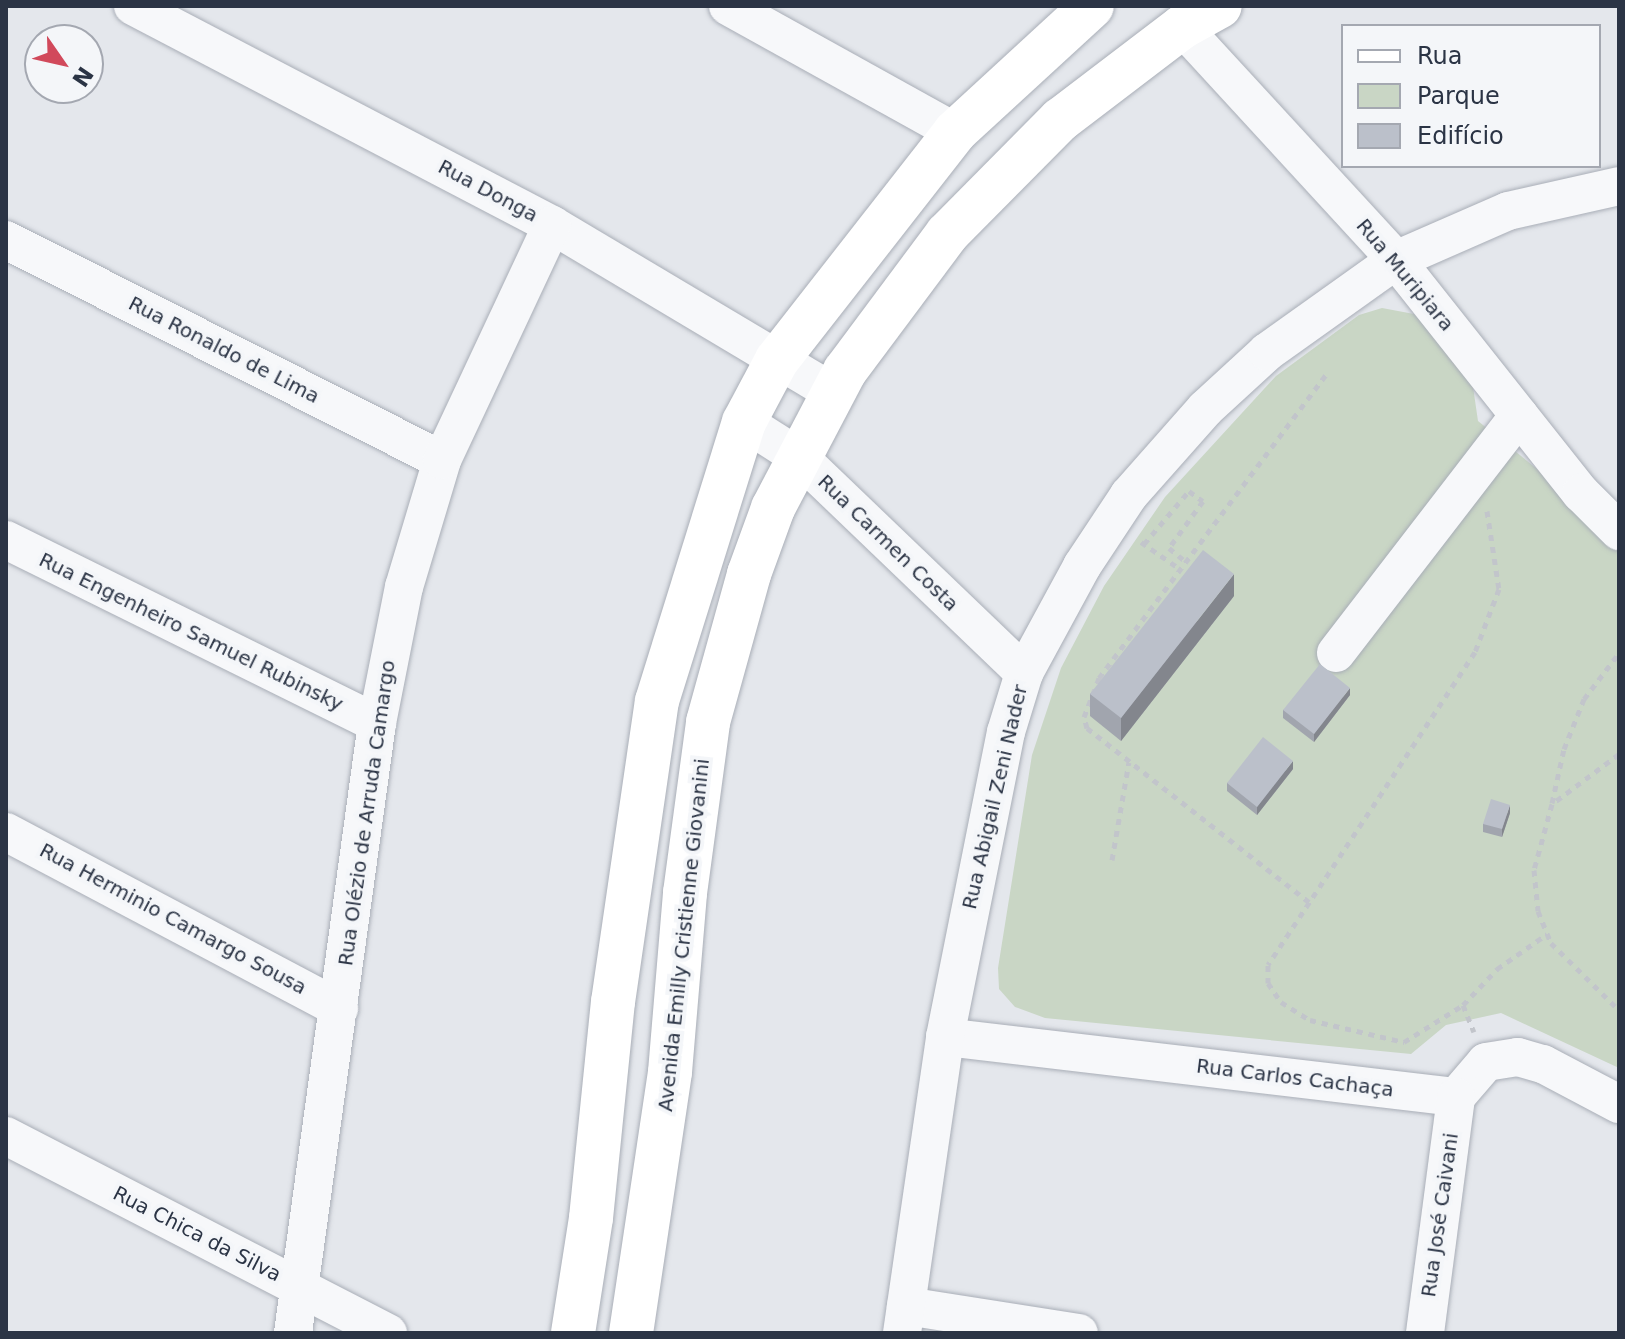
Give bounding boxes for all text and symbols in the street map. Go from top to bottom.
north arrow [24,24,104,104]
legend [1341,24,1601,168]
text: Rua [1417,42,1463,70]
text: N [67,62,98,91]
text: Parque [1417,82,1500,110]
text: Edifício [1417,122,1504,150]
street label: Rua Donga [434,155,542,227]
street label: Rua Muripiara [1351,214,1459,336]
street label: Rua Ronaldo de Lima [125,291,323,409]
street label: Rua Carmen Costa [813,470,963,616]
street label: Rua Engenheiro Samuel Rubinsky [35,548,347,716]
street label: Rua Olézio de Arruda Camargo [334,659,400,967]
street label: Rua Abigail Zeni Nader [957,682,1033,912]
street label: Avenida Emilly Cristienne Giovanini [654,757,714,1113]
street label: Rua Herminio Camargo Sousa [35,838,311,1000]
street label: Rua Carlos Cachaça [1195,1054,1395,1102]
street label: Rua José Caivani [1417,1131,1463,1299]
street label: Rua Chica da Silva [109,1181,285,1287]

